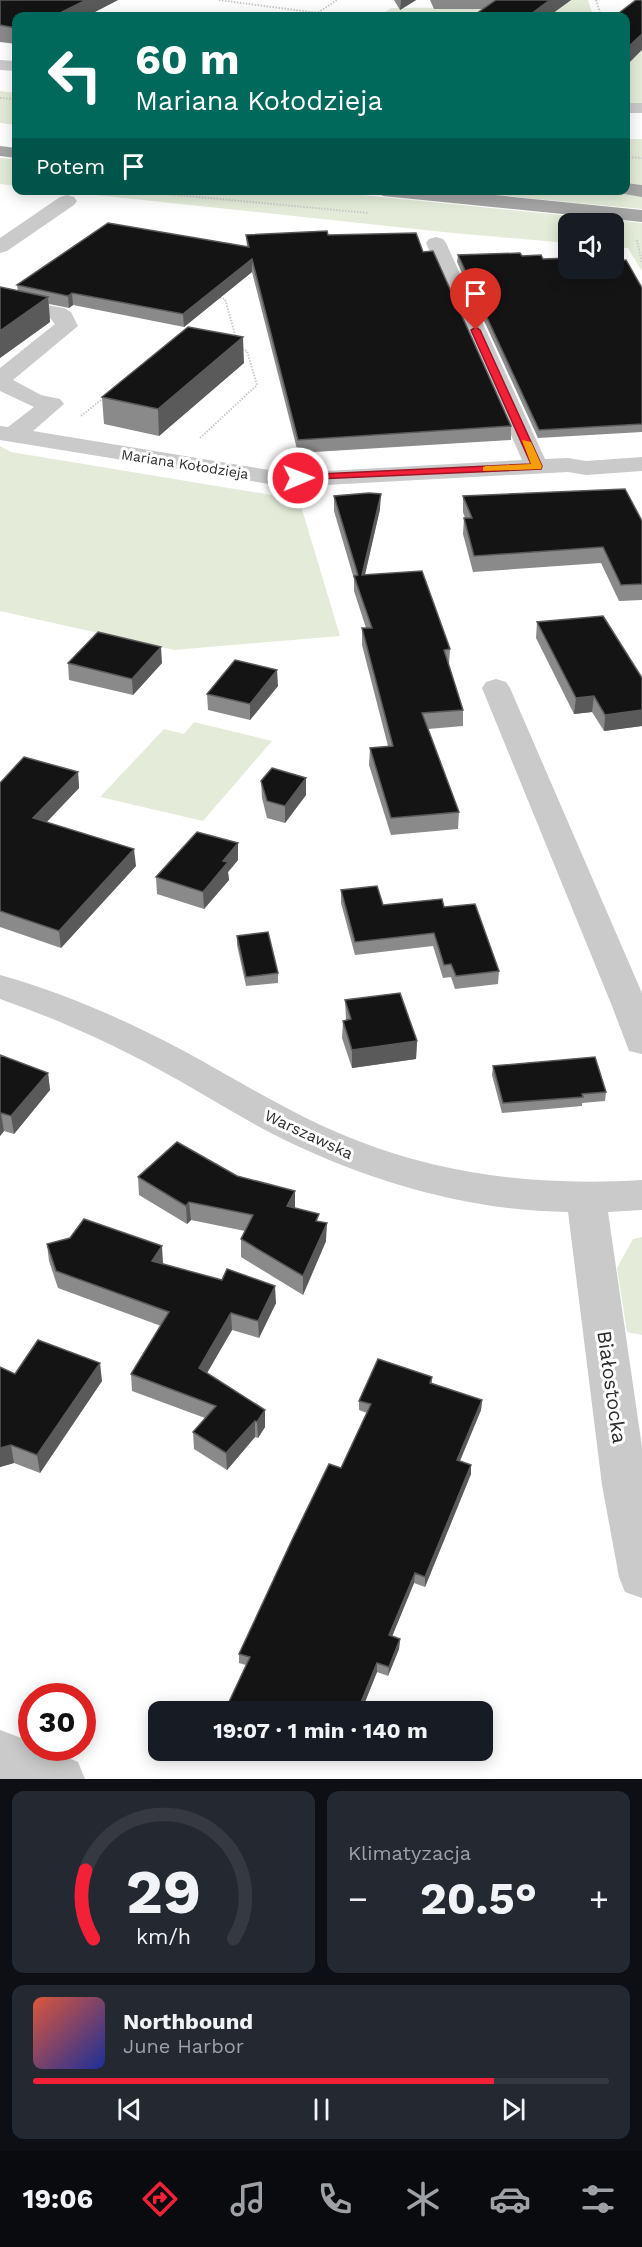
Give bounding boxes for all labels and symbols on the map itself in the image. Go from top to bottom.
pin [450,268,501,330]
street label: Mariana Kołodzieja [120,446,250,482]
position arrow [266,446,330,510]
street label: Warszawska [262,1106,356,1163]
street label: Białostocka [592,1329,632,1445]
speed limit sign: 30 [18,1683,96,1761]

